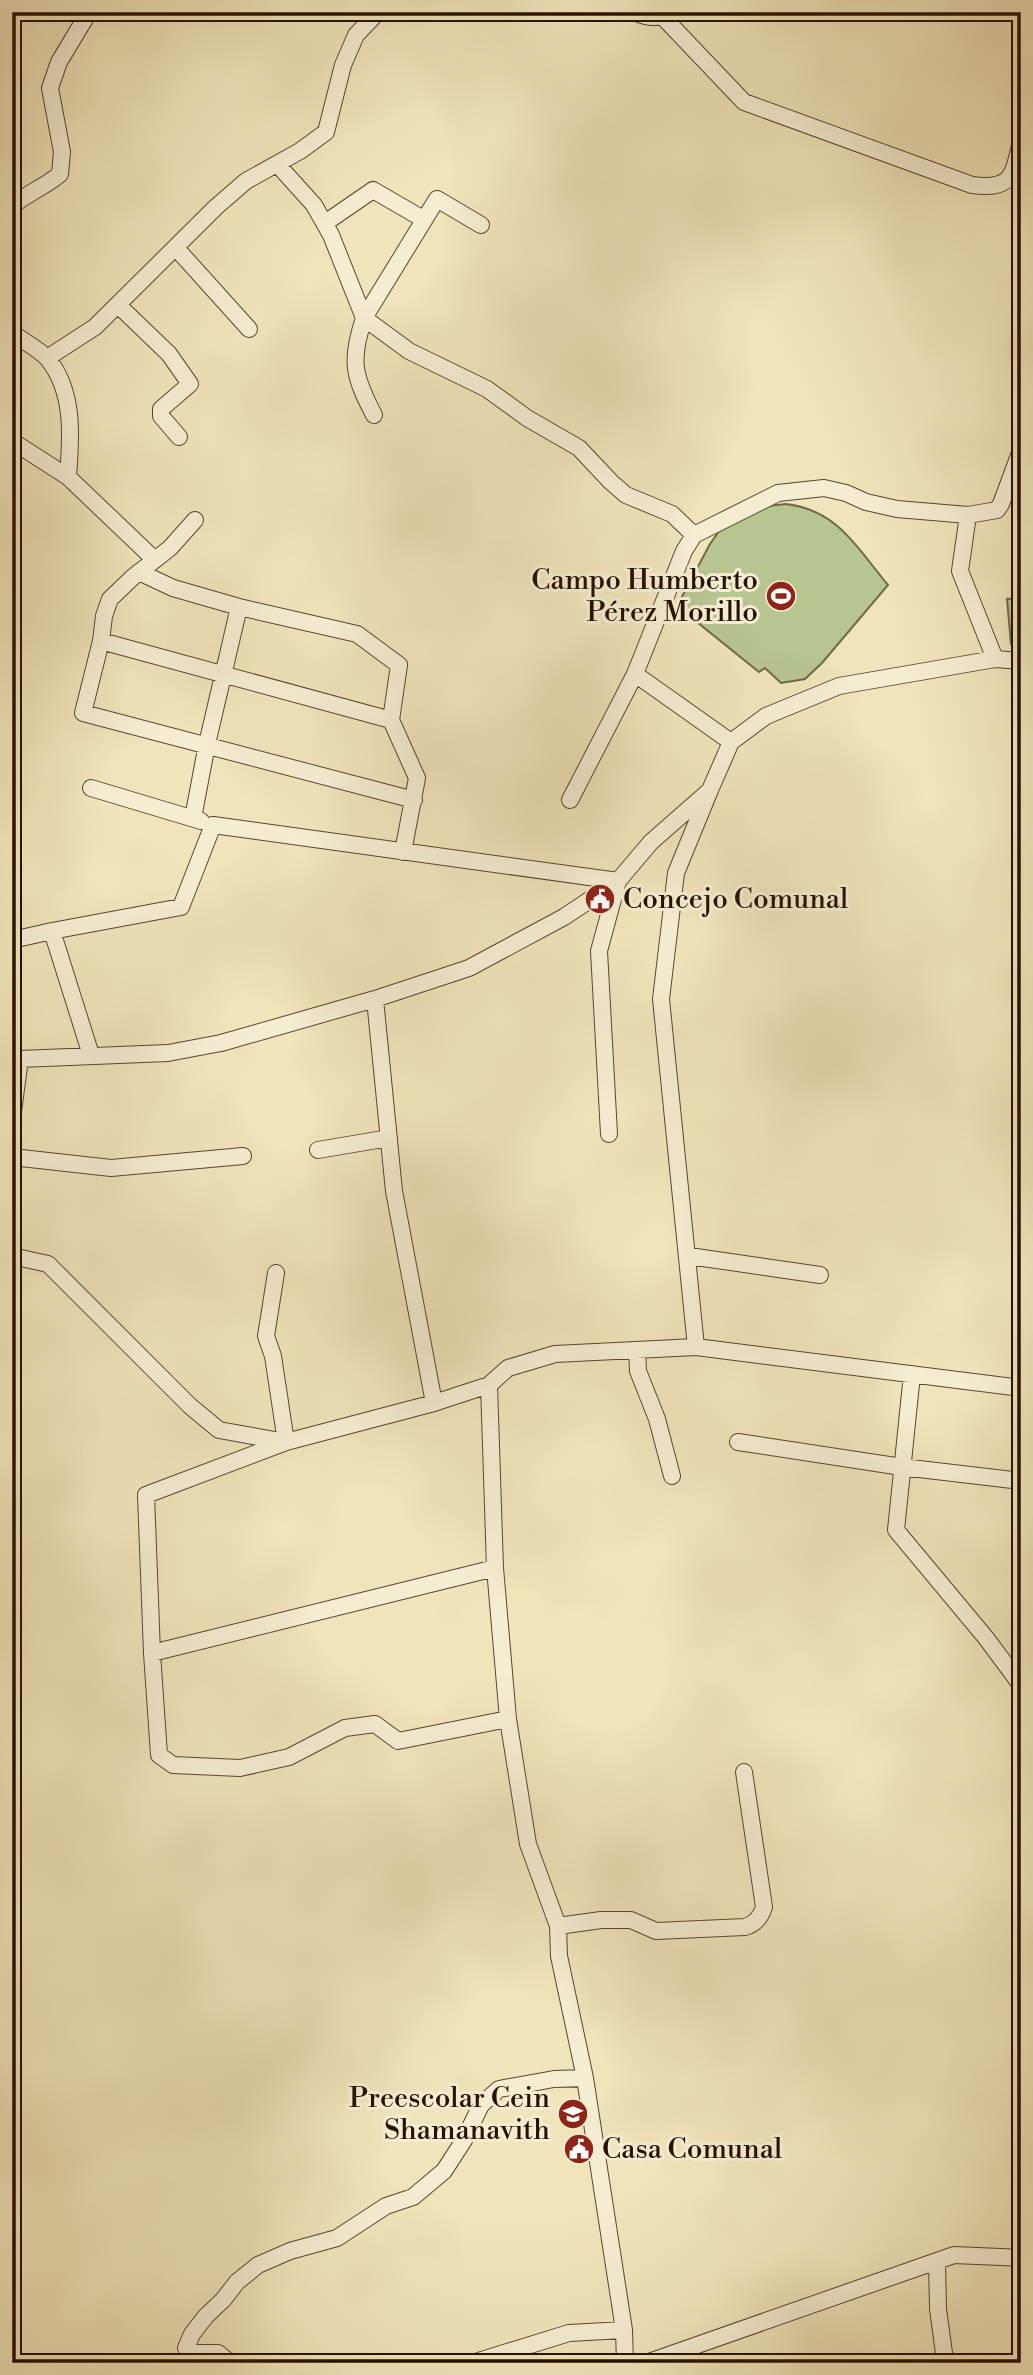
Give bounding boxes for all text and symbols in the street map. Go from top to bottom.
place label: Campo Humberto Pérez Morillo [531,563,758,630]
sports icon: Campo Humberto Pérez Morillo [764,579,798,613]
public building icon: Concejo Comunal [583,882,617,916]
place label: Concejo Comunal [623,882,848,917]
place label: Preescolar Cein Shamanavith [349,2081,550,2148]
school or university icon: Preescolar Cein Shamanavith [556,2097,590,2131]
public building icon: Casa Comunal [562,2132,596,2166]
place label: Casa Comunal [602,2132,782,2167]

